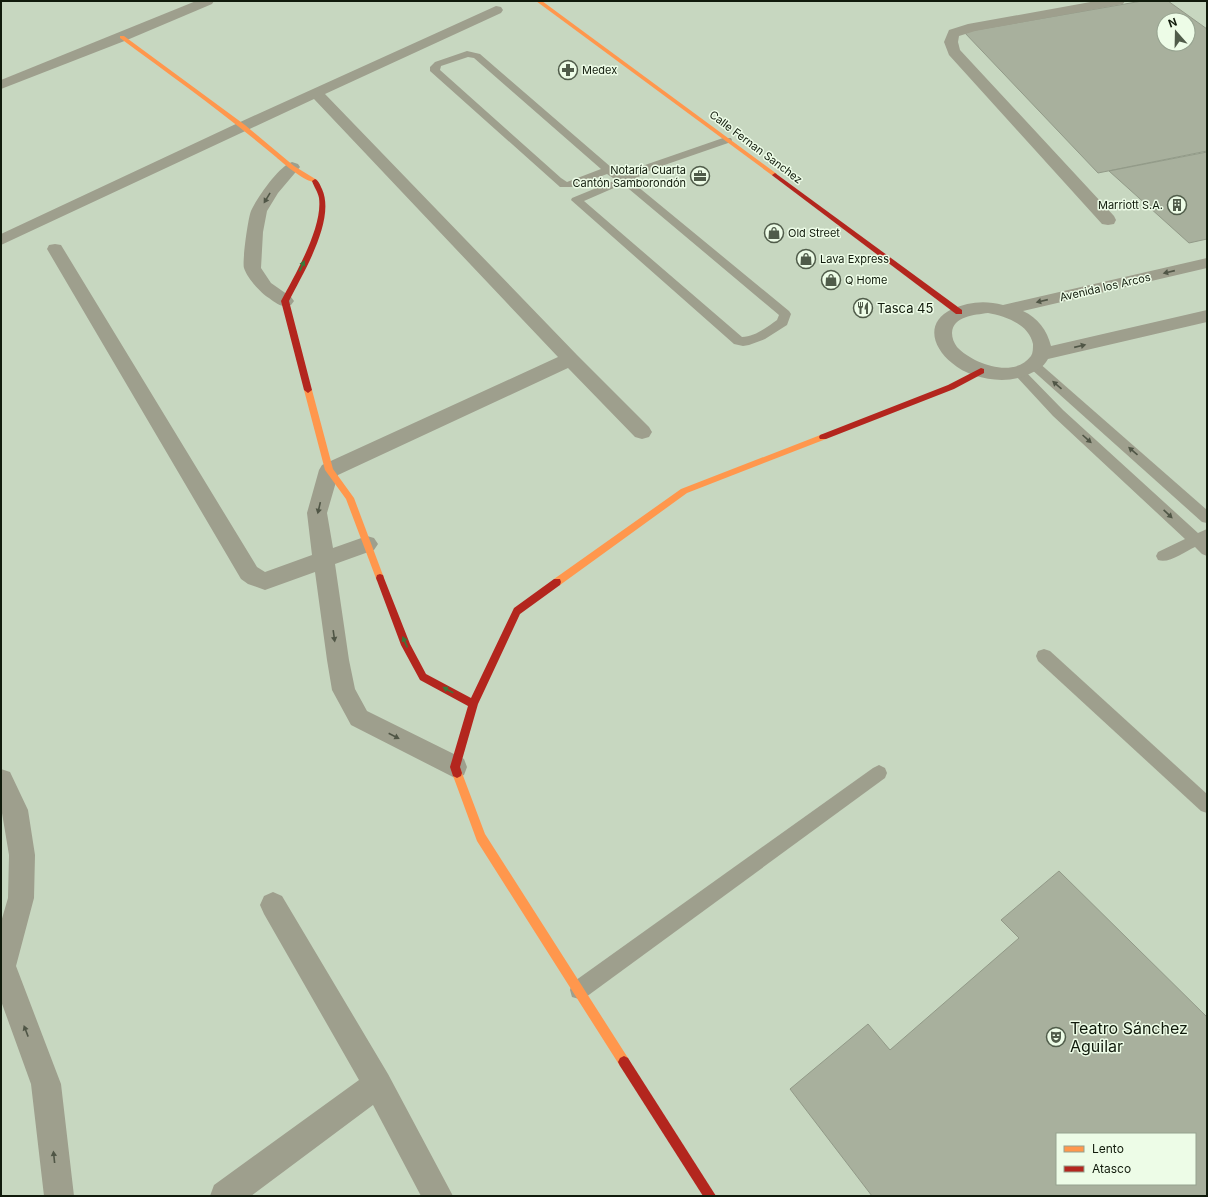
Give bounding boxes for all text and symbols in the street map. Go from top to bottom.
north arrow [1156,12,1196,52]
text: N [1166,15,1179,31]
pharmacy icon: Medex [557,59,579,81]
place label: Medex [582,63,617,77]
street label: Calle Fernan Sanchez [707,107,805,187]
place label: Notaría Cuarta Cantón Samborondón [573,163,686,190]
office icon: Notaría Cuarta Cantón Samborondón [689,165,711,187]
one-way arrow [263,193,271,203]
building icon: Marriott S.A. [1166,194,1188,216]
place label: Marriott S.A. [1098,198,1163,212]
shop icon: Old Street [763,222,785,244]
place label: Old Street [788,226,840,240]
shop icon: Lava Express [795,248,817,270]
place label: Lava Express [820,252,889,266]
one-way arrow [299,260,305,272]
shop icon: Q Home [820,269,842,291]
one-way arrow [1163,269,1175,275]
street label: Avenida los Arcos [1058,270,1152,304]
place label: Q Home [845,273,887,287]
restaurant icon: Tasca 45 [852,297,874,319]
one-way arrow [1036,299,1049,305]
place label: Tasca 45 [877,300,934,316]
one-way arrow [1074,342,1086,348]
one-way arrow [1051,380,1062,389]
one-way arrow [1082,434,1092,444]
one-way arrow [1127,447,1138,456]
one-way arrow [315,502,321,514]
one-way arrow [1163,509,1174,518]
one-way arrow [331,630,337,643]
one-way arrow [402,636,409,648]
one-way arrow [442,687,454,694]
one-way arrow [388,733,400,739]
place label: Teatro Sánchez Aguilar [1070,1018,1188,1056]
one-way arrow [23,1025,29,1037]
theatre icon: Teatro Sánchez Aguilar [1045,1026,1067,1048]
legend [1056,1133,1196,1185]
text: Lento [1092,1141,1124,1156]
one-way arrow [51,1151,58,1163]
text: Atasco [1092,1161,1131,1176]

